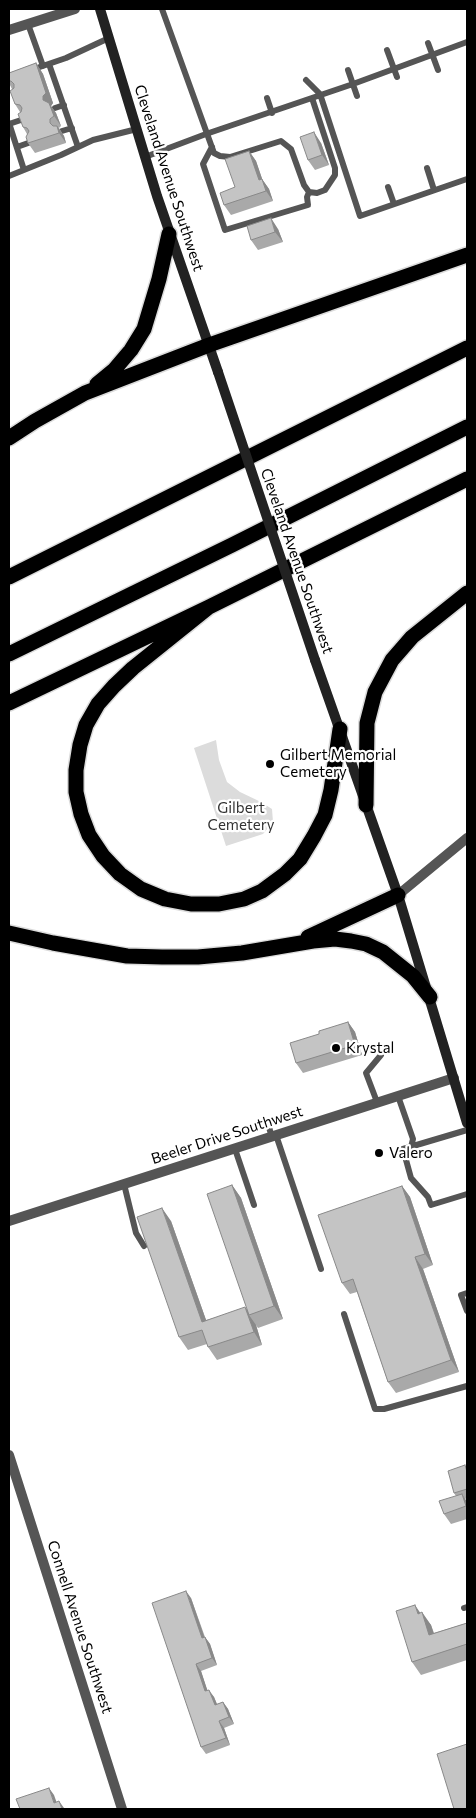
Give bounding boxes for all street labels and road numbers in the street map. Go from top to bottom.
street label: Cleveland Avenue Southwest [130,82,208,274]
street label: Cleveland Avenue Southwest [257,466,337,656]
street label: Beeler Drive Southwest [149,1102,305,1168]
street label: Connell Avenue Southwest [43,1538,117,1716]

